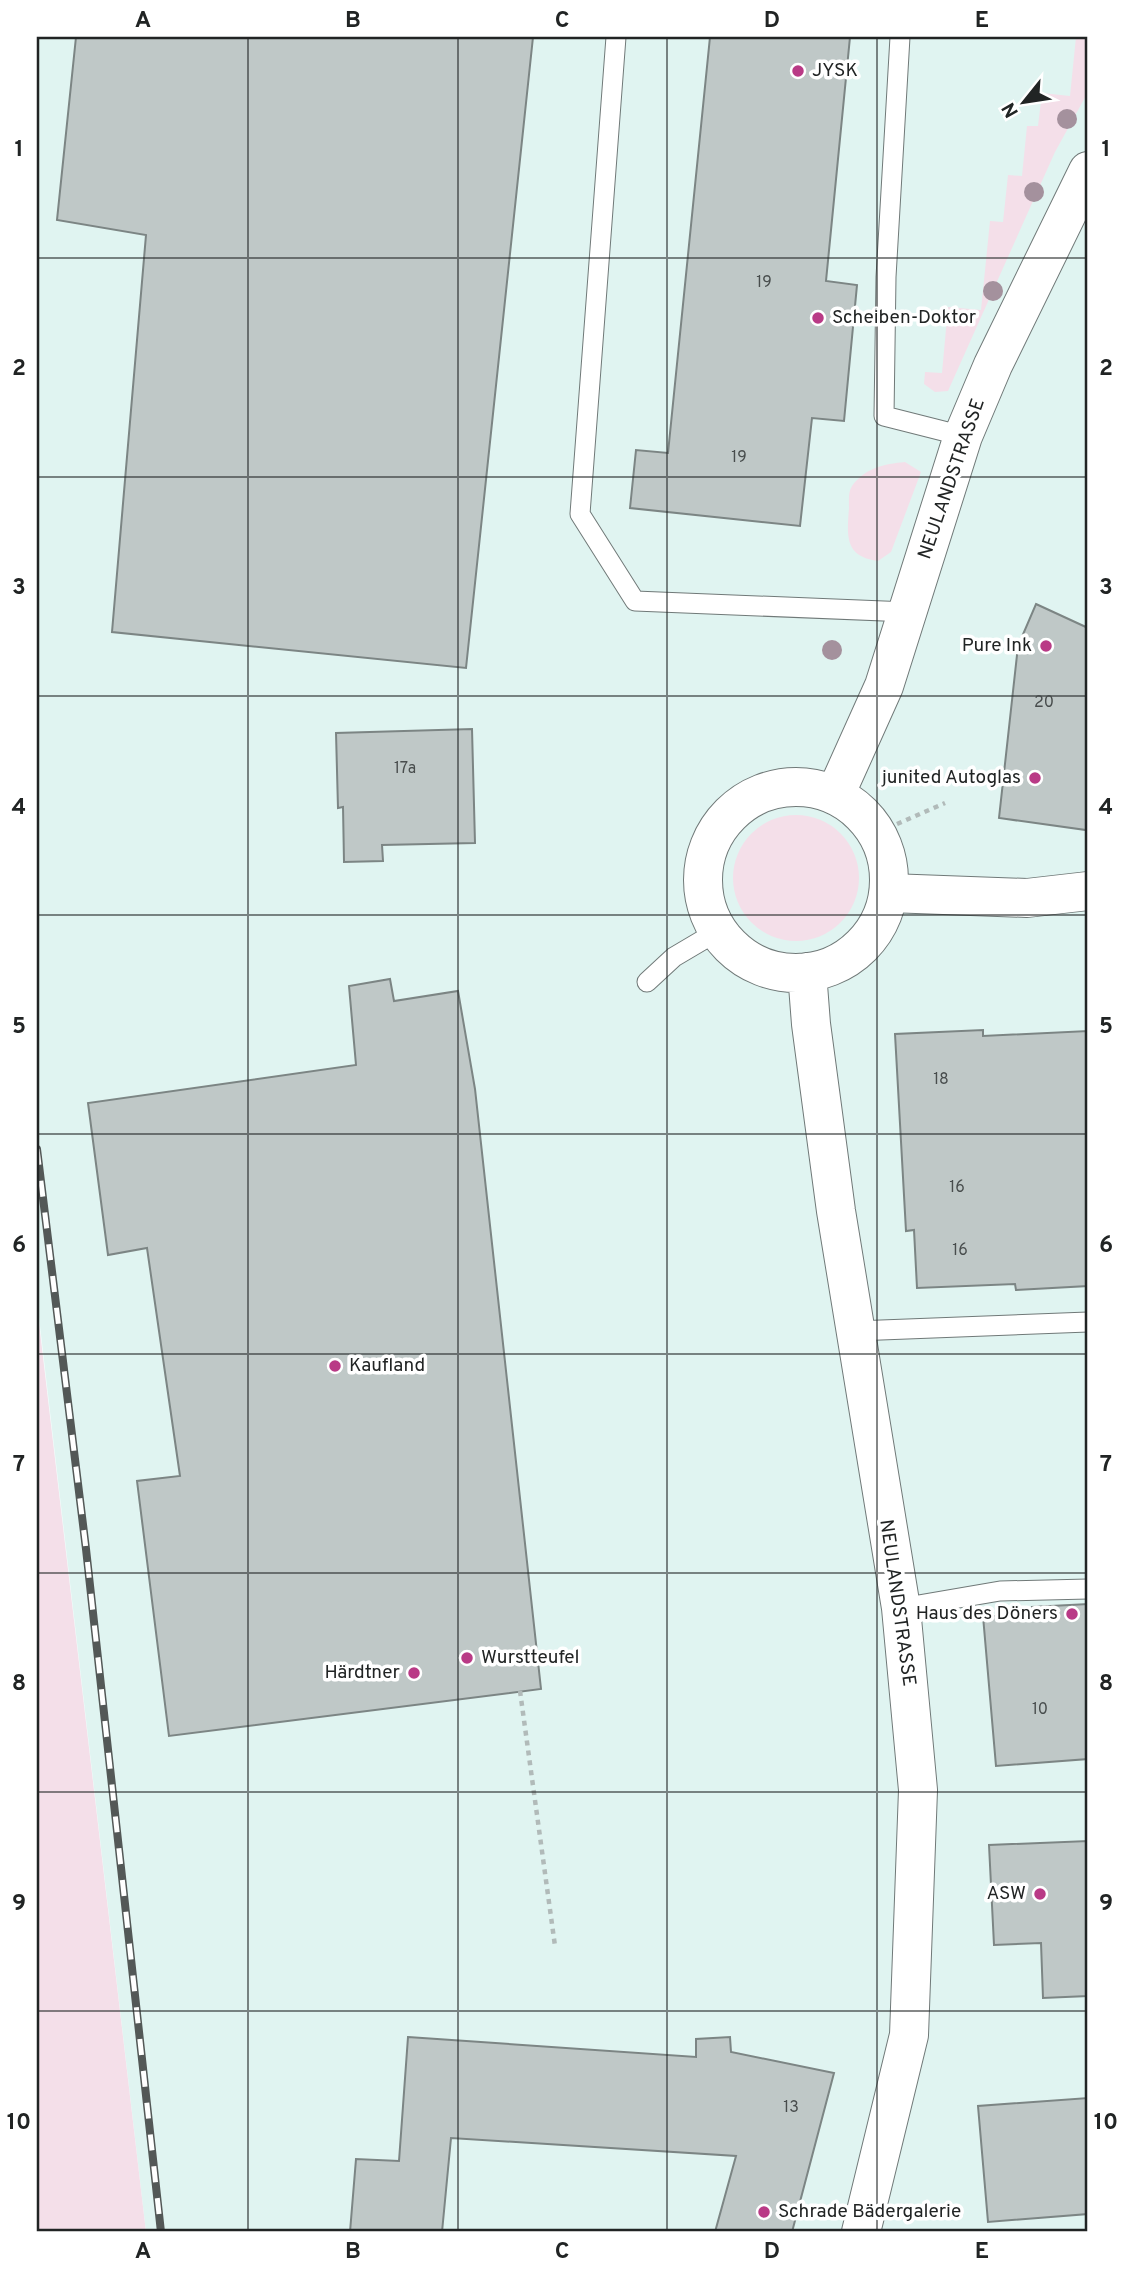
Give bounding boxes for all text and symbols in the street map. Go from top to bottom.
text: A [135,7,151,36]
text: B [345,7,361,36]
text: C [555,7,569,36]
text: D [764,7,780,36]
text: E [975,7,989,36]
place label: JYSK [812,59,858,83]
marker: JYSK [790,63,806,79]
north arrow [988,66,1058,136]
text: N [997,98,1025,121]
text: 1 [14,136,24,165]
text: 1 [1101,136,1111,165]
house number: 19 [756,273,772,293]
place label: Scheiben-Doktor [832,306,977,330]
marker: Scheiben-Doktor [810,310,826,326]
text: 2 [12,355,26,384]
text: 2 [1099,355,1113,384]
street label: NEULANDSTRASSE [913,395,991,563]
house number: 19 [731,448,747,468]
text: 3 [12,574,26,603]
text: 3 [1099,574,1113,603]
place label: Pure Ink [962,634,1032,658]
marker: Pure Ink [1038,638,1054,654]
house number: 20 [1034,693,1054,713]
house number: 17a [394,759,416,779]
place label: junited Autoglas [881,766,1021,790]
marker: junited Autoglas [1027,770,1043,786]
text: 4 [12,794,26,823]
text: 4 [1099,794,1113,823]
text: 5 [12,1013,26,1042]
text: 5 [1099,1013,1113,1042]
house number: 18 [933,1070,949,1090]
house number: 16 [949,1178,965,1198]
text: 6 [12,1232,26,1261]
text: 6 [1099,1232,1113,1261]
house number: 16 [952,1241,968,1261]
place label: Kaufland [349,1354,425,1378]
marker: Kaufland [327,1358,343,1374]
text: 7 [13,1451,25,1480]
text: 7 [1100,1451,1112,1480]
street label: NEULANDSTRASSE [873,1518,921,1688]
place label: Haus des Döners [916,1602,1058,1626]
marker: Haus des Döners [1064,1606,1080,1622]
place label: Wurstteufel [481,1646,579,1670]
marker: Wurstteufel [459,1650,475,1666]
place label: Härdtner [324,1661,401,1685]
marker: Härdtner [406,1665,422,1681]
text: 8 [12,1670,26,1699]
text: 8 [1099,1670,1113,1699]
house number: 10 [1032,1700,1048,1720]
place label: ASW [987,1882,1026,1906]
marker: ASW [1032,1886,1048,1902]
text: 9 [12,1890,26,1919]
text: 9 [1099,1890,1113,1919]
house number: 13 [783,2098,799,2118]
text: 10 [7,2109,31,2138]
text: 10 [1094,2109,1118,2138]
place label: Schrade Bädergalerie [778,2200,961,2224]
marker: Schrade Bädergalerie [756,2204,772,2220]
text: A [135,2238,151,2267]
text: B [345,2238,361,2267]
text: C [555,2238,569,2267]
text: D [764,2238,780,2267]
text: E [975,2238,989,2267]

